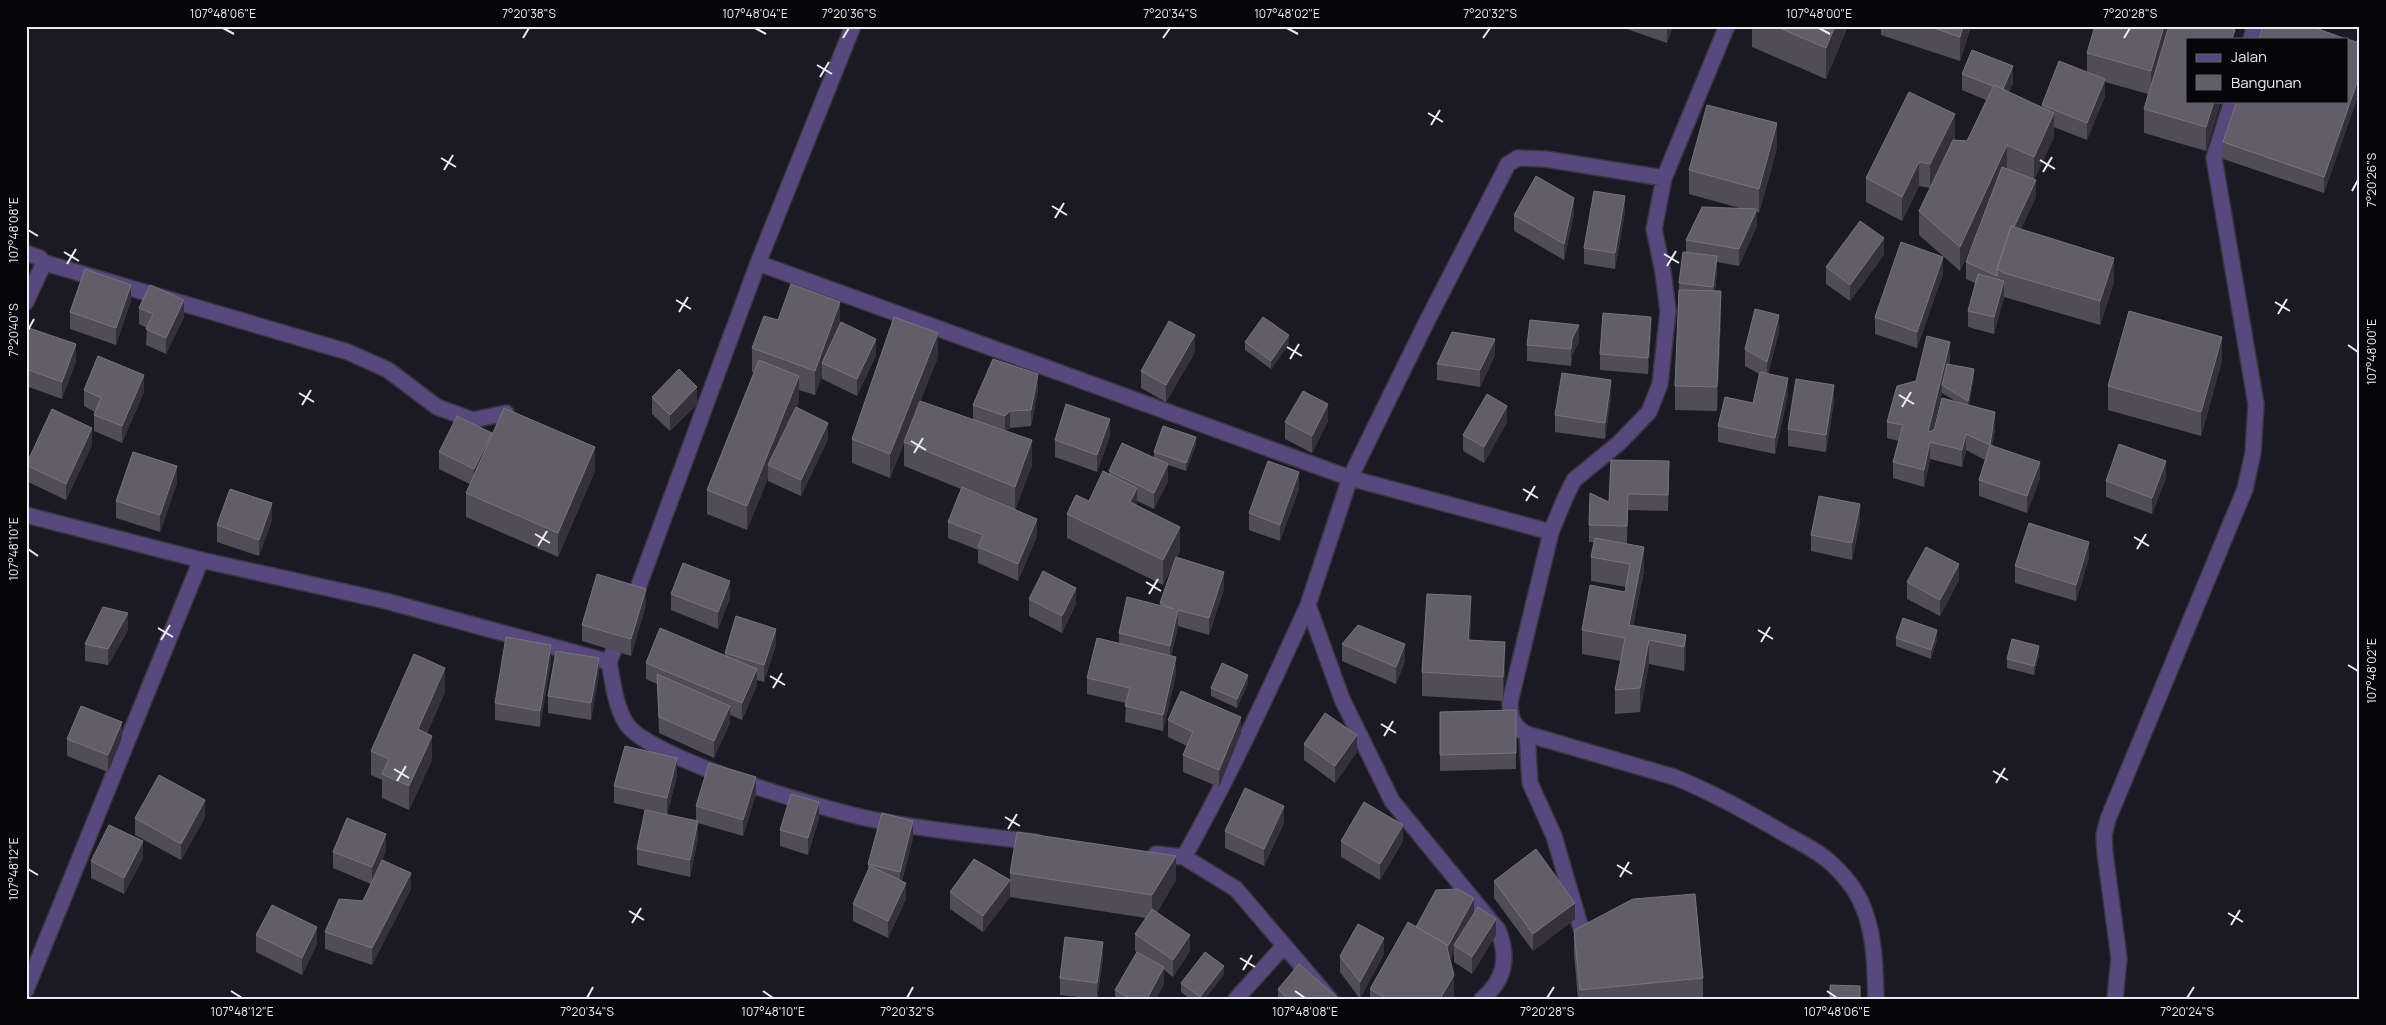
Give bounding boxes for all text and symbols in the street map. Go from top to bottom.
text: 107°48'06"E [190,5,256,22]
text: 7°20'38"S [502,5,556,22]
text: 107°48'04"E [722,5,788,22]
text: 7°20'36"S [822,5,876,22]
text: 7°20'34"S [1143,5,1197,22]
text: 107°48'02"E [1254,5,1320,22]
text: 7°20'32"S [1463,5,1517,22]
text: 107°48'00"E [1786,5,1852,22]
text: 7°20'28"S [2103,5,2157,22]
legend [2186,38,2348,102]
text: Jalan [2231,46,2267,67]
text: Bangunan [2231,72,2301,93]
text: 7°20'26"S [2363,153,2380,207]
text: 107°48'08"E [5,197,22,263]
text: 7°20'40"S [5,303,22,357]
text: 107°48'00"E [2363,319,2380,385]
text: 107°48'10"E [5,517,22,581]
text: 107°48'02"E [2363,638,2380,704]
text: 107°48'12"E [5,837,22,901]
text: 107°48'12"E [210,1003,274,1020]
text: 7°20'34"S [560,1003,614,1020]
text: 107°48'10"E [741,1003,805,1020]
text: 7°20'32"S [880,1003,934,1020]
text: 107°48'08"E [1272,1003,1338,1020]
text: 7°20'28"S [1520,1003,1574,1020]
text: 107°48'06"E [1804,1003,1870,1020]
text: 7°20'24"S [2160,1003,2214,1020]

